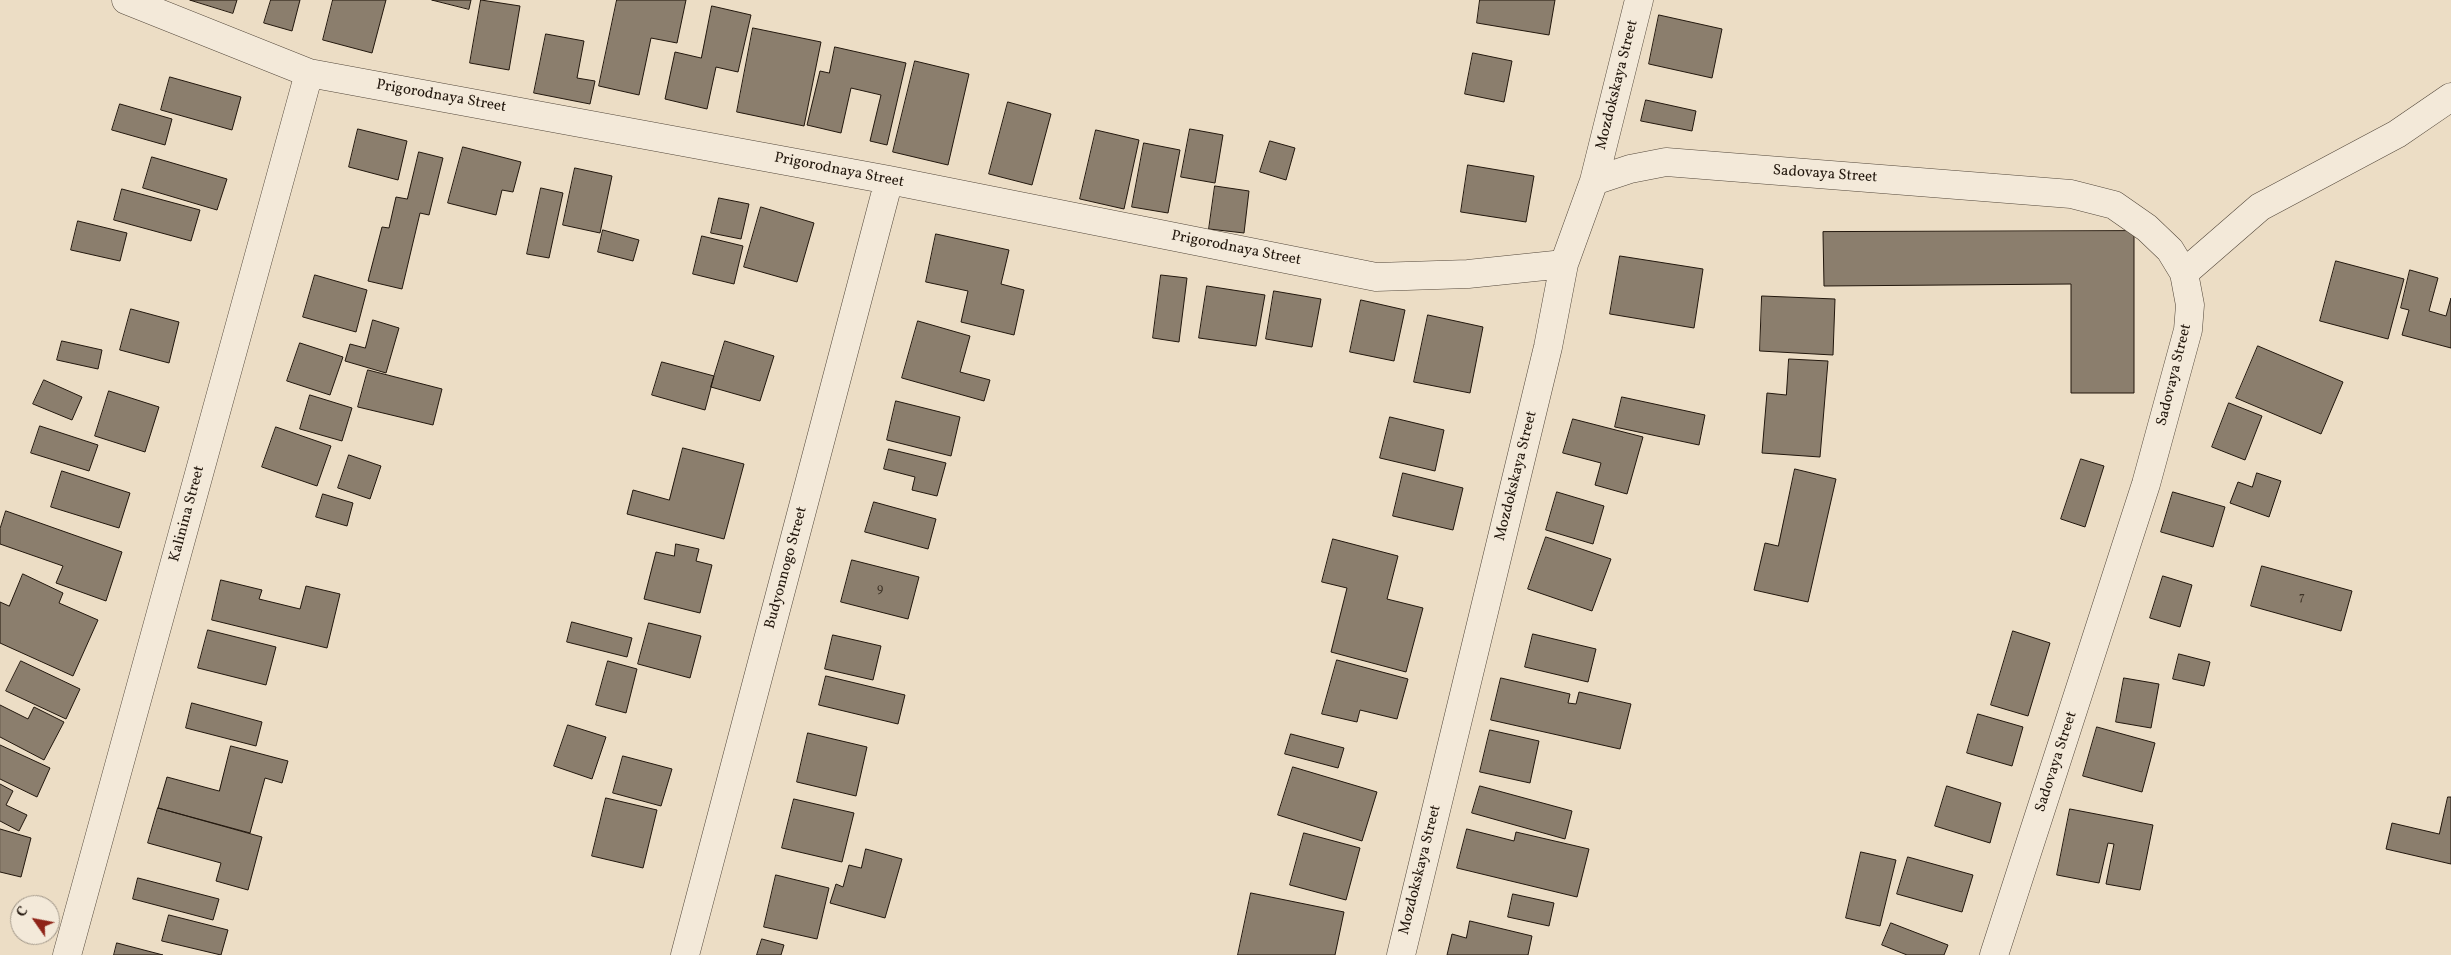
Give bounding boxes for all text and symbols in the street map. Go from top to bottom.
street label: Mozdokskaya Street [1593,18,1643,152]
street label: Prigorodnaya Street [375,77,507,117]
street label: Prigorodnaya Street [773,150,905,192]
street label: Sadovaya Street [1772,162,1878,188]
street label: Prigorodnaya Street [1170,228,1302,270]
street label: Sadovaya Street [2154,322,2196,428]
street label: Mozdokskaya Street [1492,409,1542,543]
street label: Kalinina Street [167,464,209,564]
street label: Budyonnogo Street [762,505,812,631]
house number: 9 [877,583,883,597]
house number: 7 [2299,591,2305,605]
street label: Sadovaya Street [2032,709,2082,815]
street label: Mozdokskaya Street [1396,803,1446,937]
north arrow [10,895,60,945]
text: С [12,903,33,921]

